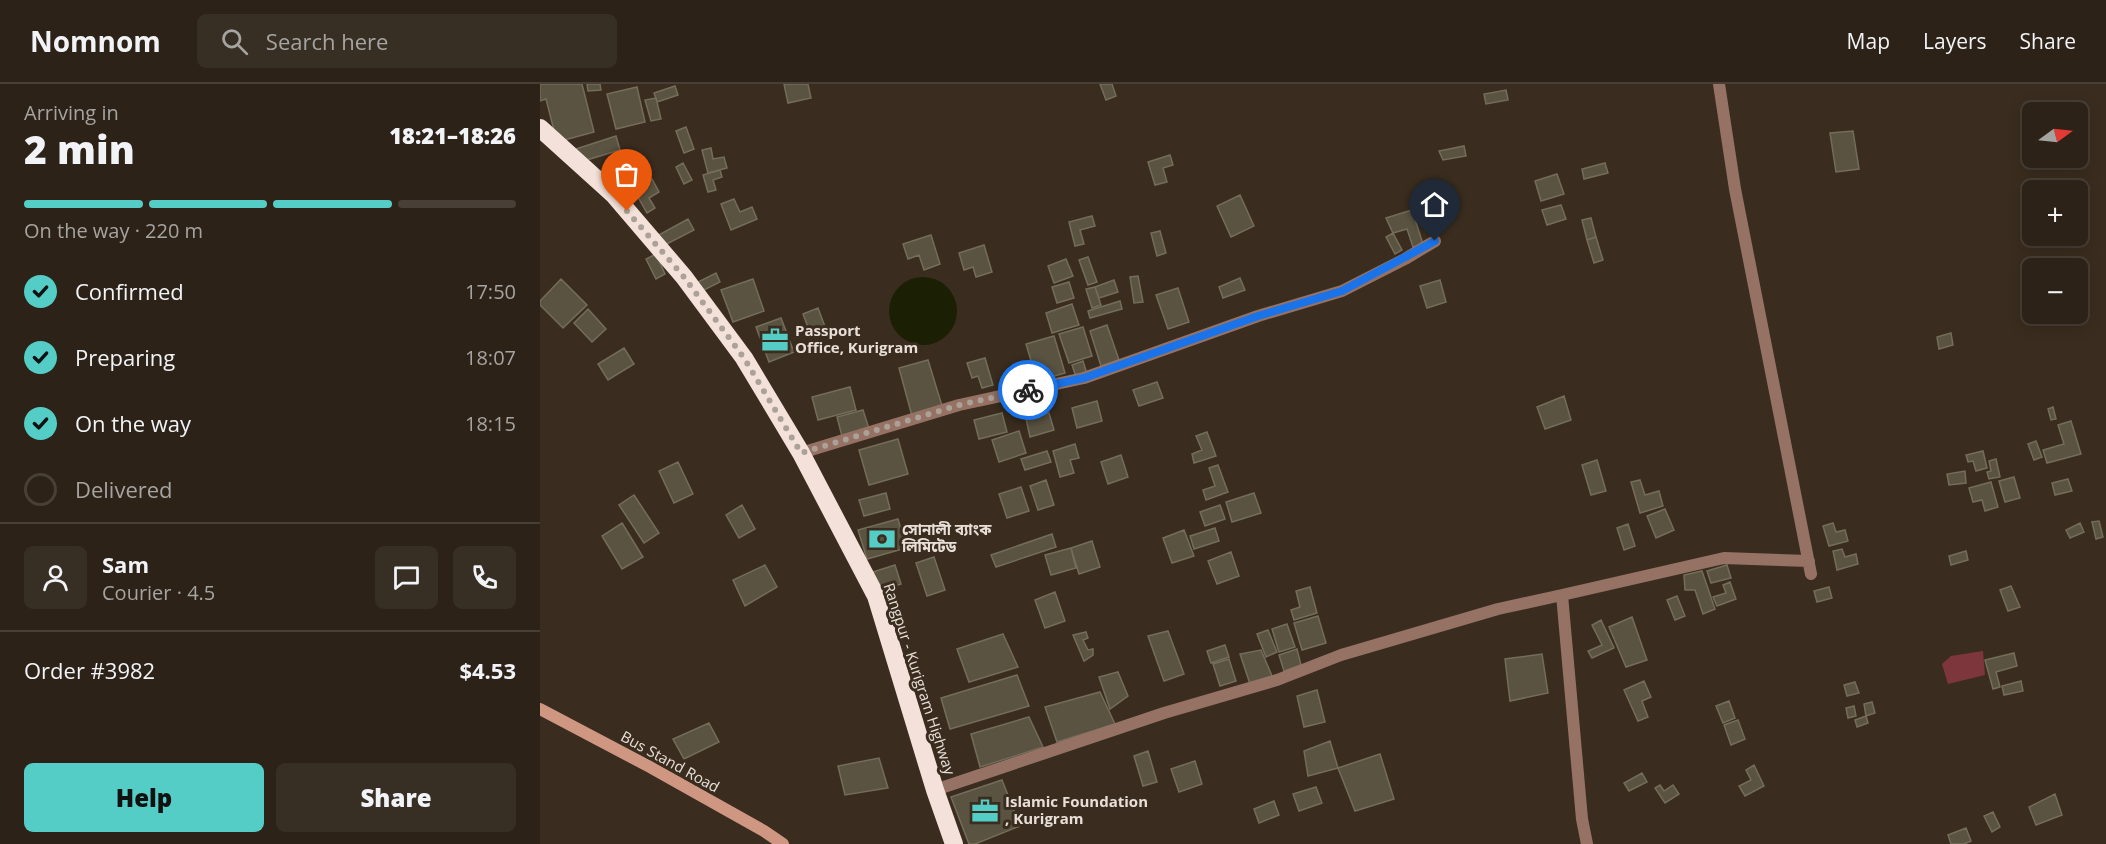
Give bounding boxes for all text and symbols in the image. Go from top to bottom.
search box [197,14,617,68]
text: Nomnom [30,22,161,60]
icon: search [218,25,251,58]
text: Search here [266,26,388,56]
text: Map [1847,27,1890,55]
text: Layers [1923,27,1987,55]
text: Share [2020,27,2076,55]
text: Arriving in [24,99,119,126]
north arrow [2022,102,2088,168]
map controls [2022,102,2088,324]
text: 18:21–18:26 [389,120,516,150]
text: 2 min [24,122,135,175]
pin [601,149,652,211]
icon: bag [610,158,643,191]
pin [1409,179,1460,241]
button: + [2022,180,2088,246]
icon: home [1418,188,1451,221]
text: On the way · 220 m [24,217,203,244]
button: − [2022,258,2088,324]
icon: check [24,275,57,308]
text: Confirmed [75,276,184,306]
text: 17:50 [465,278,516,305]
place label: Passport Office, Kurigram [795,320,918,357]
office icon: Passport Office, Kurigram [760,325,790,355]
icon: check [24,341,57,374]
text: Preparing [75,342,175,372]
text: 18:07 [465,344,516,371]
courier [998,360,1058,420]
icon: bike [1012,374,1045,407]
icon: check [24,407,57,440]
text: On the way [75,408,191,438]
text: 18:15 [465,410,516,437]
text: Delivered [75,474,173,504]
place label: সোনালী ব্যাংক লিমিটেড [901,519,992,556]
bank icon: সোনালী ব্যাংক লিমিটেড [867,524,897,554]
button: person [24,546,87,609]
button: chat [375,546,438,609]
button: phone [453,546,516,609]
text: Sam [102,549,149,579]
text: Courier · 4.5 [102,579,215,606]
street label: Rangpur - Kurigram Highway [879,580,961,778]
text: Order #3982 [24,655,155,685]
text: $4.53 [459,655,516,685]
street label: Bus Stand Road [618,726,723,797]
button: Help [24,763,264,832]
button: Share [276,763,516,832]
place label: Islamic Foundation , Kurigram [1005,791,1148,828]
office icon: Islamic Foundation , Kurigram [970,796,1000,826]

